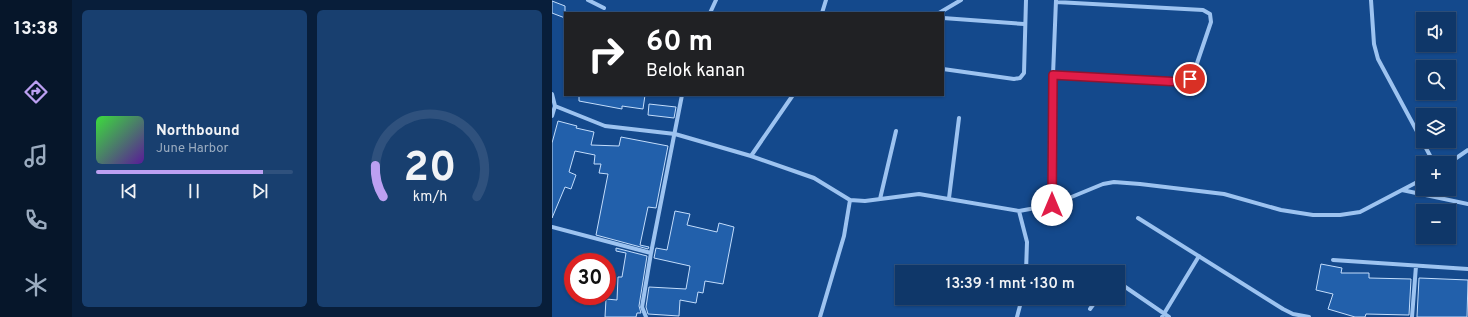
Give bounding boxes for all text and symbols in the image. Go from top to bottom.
map controls [1416,12,1456,244]
button: sound [1416,12,1456,52]
text: 13:38 [14,18,58,41]
text: 60 m [646,25,713,61]
icon: right [580,28,632,80]
text: Belok kanan [646,60,745,83]
button: search [1416,60,1456,100]
pin [1173,62,1207,96]
icon: arrive [1179,68,1201,90]
icon: directions [22,78,50,106]
button: layers [1416,108,1456,148]
text: Northbound [156,122,240,141]
text: June Harbor [156,141,229,157]
icon: music [22,142,50,170]
text: 20 [403,142,456,195]
button: + [1416,156,1456,196]
icon: previous [118,180,140,202]
icon: pause [183,180,205,202]
icon: next [249,180,271,202]
position arrow [1031,184,1073,226]
text: km/h [412,187,447,205]
button: − [1416,204,1456,244]
icon: phone [22,206,50,234]
speed limit sign: 30 [564,253,616,305]
icon: climate [22,271,50,299]
text: 13:39 · 1 mnt · 130 m [945,275,1075,294]

